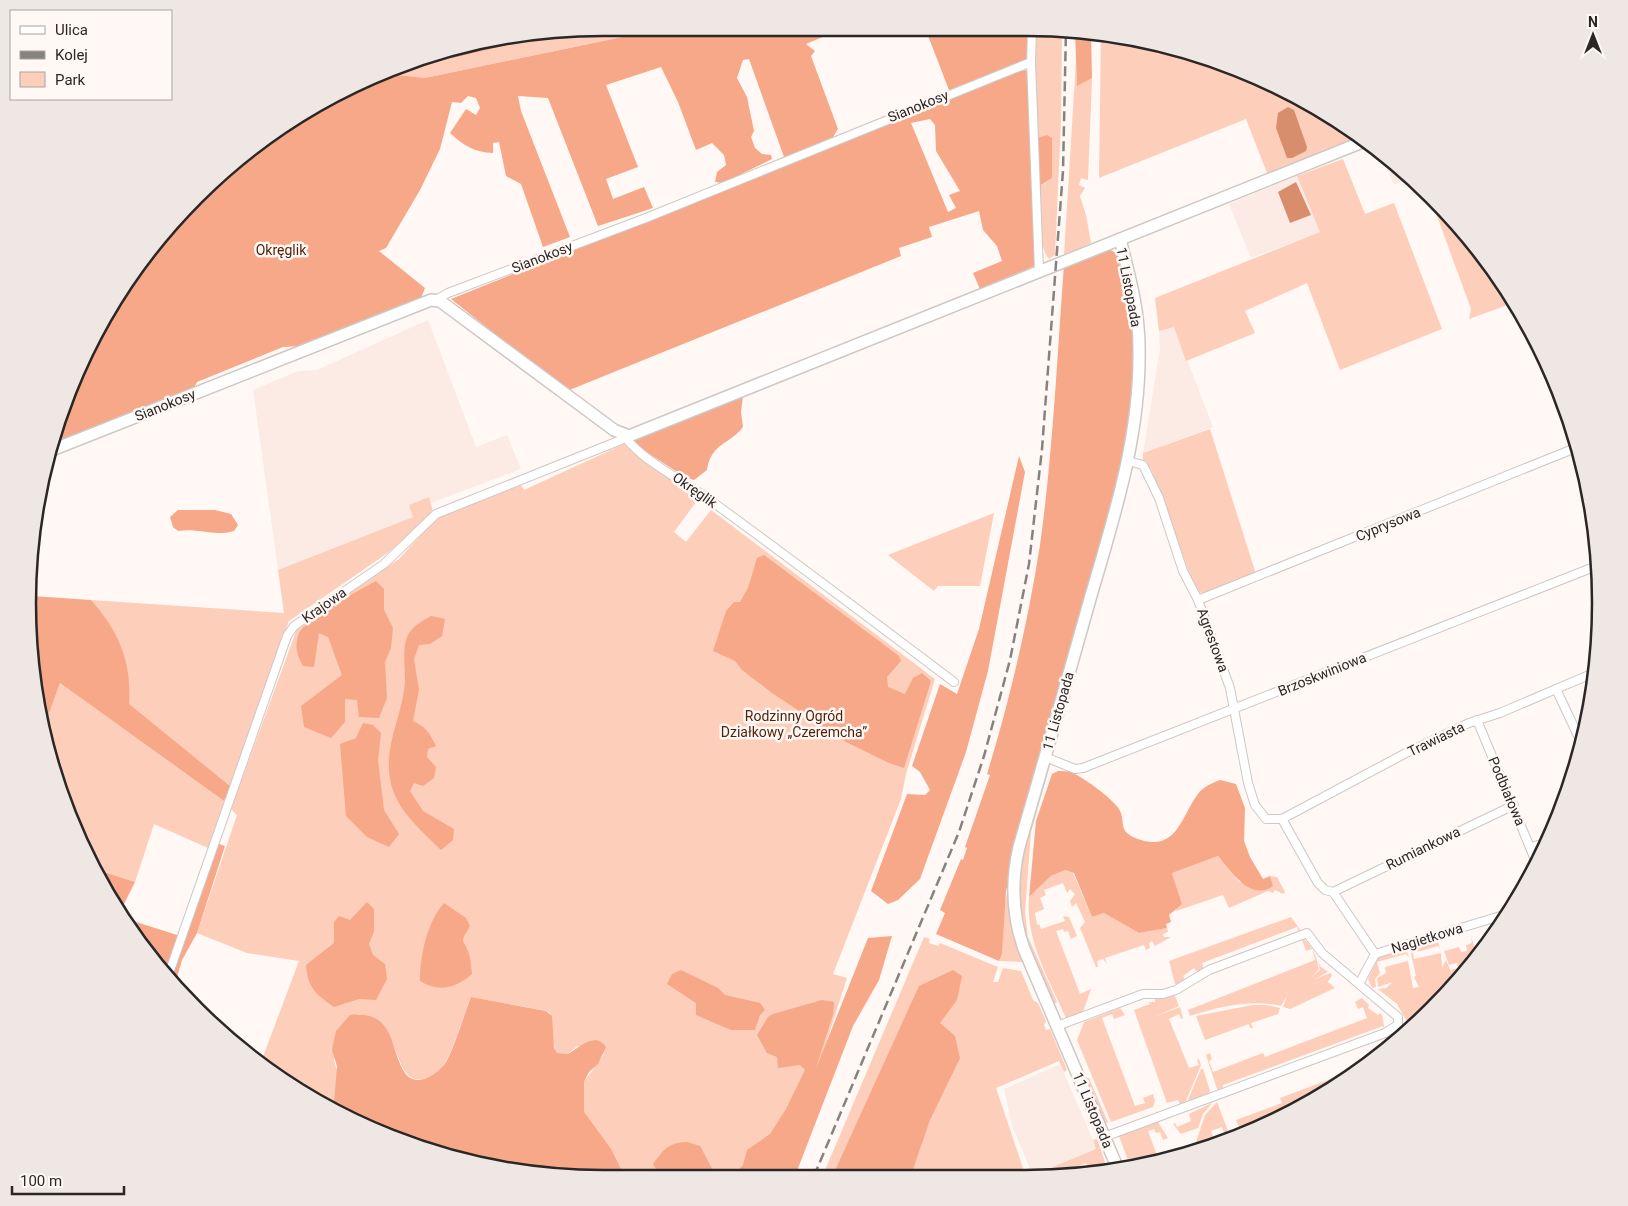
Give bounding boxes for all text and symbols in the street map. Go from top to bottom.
legend [10,10,172,100]
north arrow [1568,10,1618,60]
text: N [1588,14,1598,30]
text: Ulica [55,21,88,39]
text: Kolej [55,46,88,64]
text: Park [55,71,86,89]
street label: Sianokosy [885,86,951,125]
street label: Sianokosy [509,238,575,276]
park label: Okręglik [256,242,307,258]
street label: 11 Listopada [1113,246,1145,328]
street label: Sianokosy [132,385,198,424]
street label: Okręglik [670,469,721,512]
street label: Cyprysowa [1353,504,1423,544]
street label: Krajowa [299,584,349,626]
street label: Agrestowa [1194,606,1232,674]
street label: Brzoskwiniowa [1276,649,1368,699]
street label: 11 Listopada [1039,670,1077,752]
park label: Rodzinny Ogród Działkowy „Czeremcha” [721,708,867,740]
street label: Trawiasta [1405,718,1467,760]
street label: Podbiałowa [1485,754,1529,828]
street label: Rumiankowa [1383,823,1463,873]
street label: Nagietkowa [1389,920,1465,956]
street label: 11 Listopada [1070,1070,1116,1150]
scale bar [12,1164,125,1196]
text: 100 m [20,1172,62,1190]

